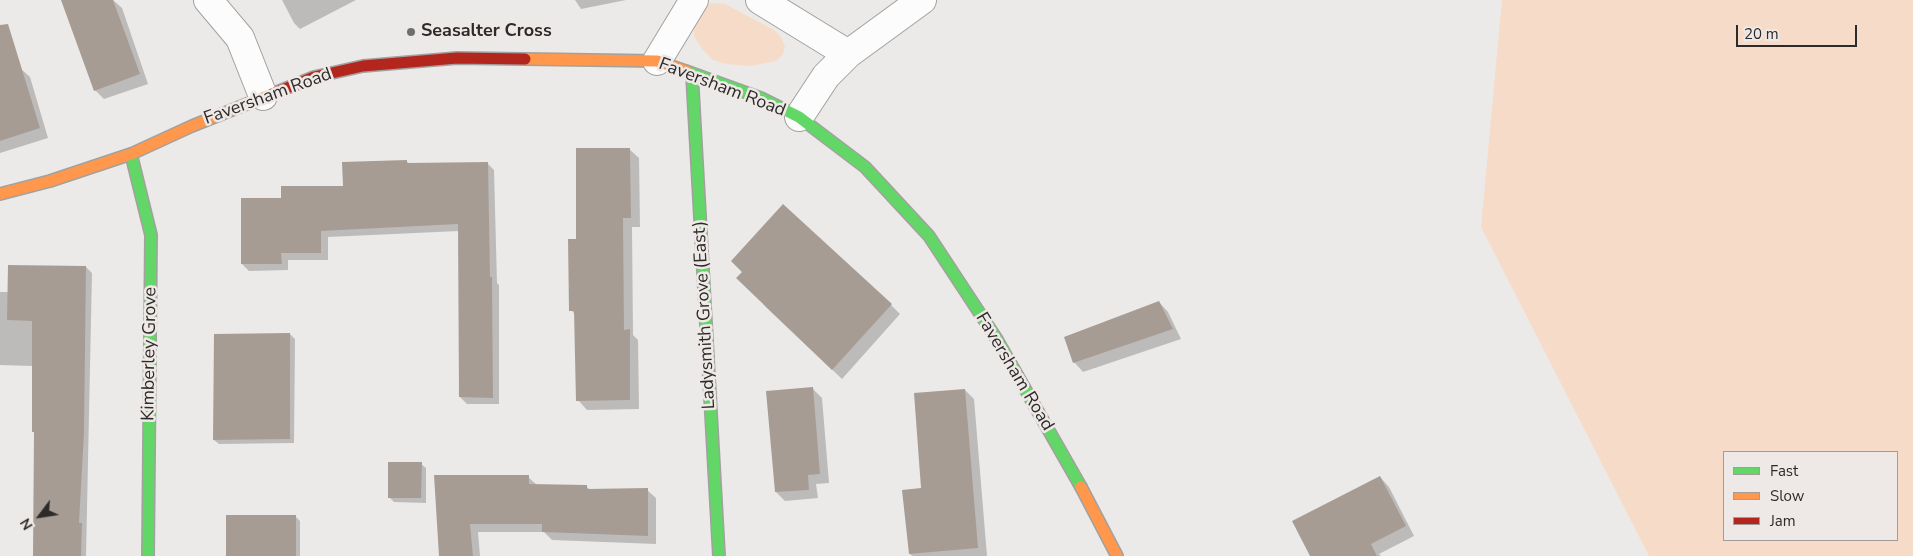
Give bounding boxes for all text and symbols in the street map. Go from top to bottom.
scale bar [1738,15,1859,47]
place label: Seasalter Cross [421,21,552,43]
text: 20 m [1744,24,1779,44]
marker: Seasalter Cross [405,26,417,38]
street label: Faversham Road [655,54,789,122]
street label: Faversham Road [201,64,335,130]
street label: Ladysmith Grove (East) [689,220,721,410]
street label: Kimberley Grove [138,287,162,421]
street label: Faversham Road [970,309,1058,435]
legend [1723,451,1898,541]
text: Fast [1770,461,1798,481]
text: Slow [1770,486,1804,506]
north arrow [15,491,65,541]
text: Jam [1770,511,1796,531]
text: N [16,515,38,533]

